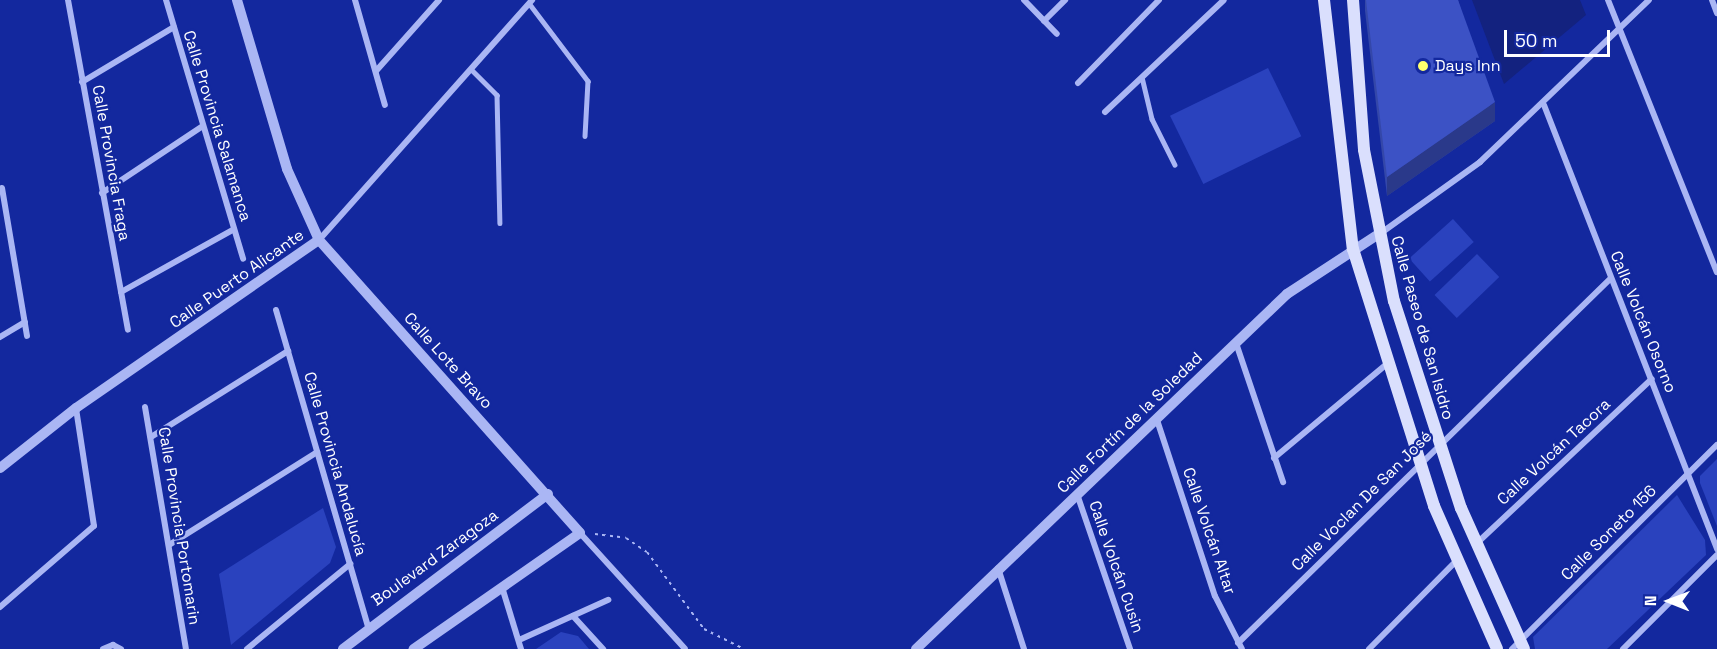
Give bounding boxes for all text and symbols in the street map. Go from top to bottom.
scale bar [1507,18,1614,56]
street label: Calle Provincia Salamanca [179,28,255,224]
text: 50 m [1515,29,1557,52]
place label: Days Inn [1435,56,1500,76]
marker: Days Inn [1416,59,1430,73]
street label: Calle Provincia Fraga [88,84,134,242]
street label: Calle Puerto Alicante [166,225,308,333]
street label: Calle Paseo de San Isidro [1387,234,1457,422]
street label: Calle Volcán Osorno [1606,248,1680,396]
street label: Calle Lote Bravo [400,309,496,413]
street label: Calle Fortín de la Soledad [1053,349,1207,497]
street label: Calle Provincia Andalucía [299,370,371,558]
street label: Calle Volcán Tacora [1493,394,1615,510]
street label: Calle Provincia Portomarin [154,426,204,626]
street label: Calle Voclan De San José [1288,427,1436,575]
street label: Calle Volcán Altar [1178,465,1240,597]
street label: Calle Soneto 156 [1557,481,1661,585]
street label: Calle Volcán Cusin [1084,498,1148,636]
street label: Boulevard Zaragoza [368,506,502,610]
north arrow [1639,571,1699,631]
text: N [1640,595,1661,606]

